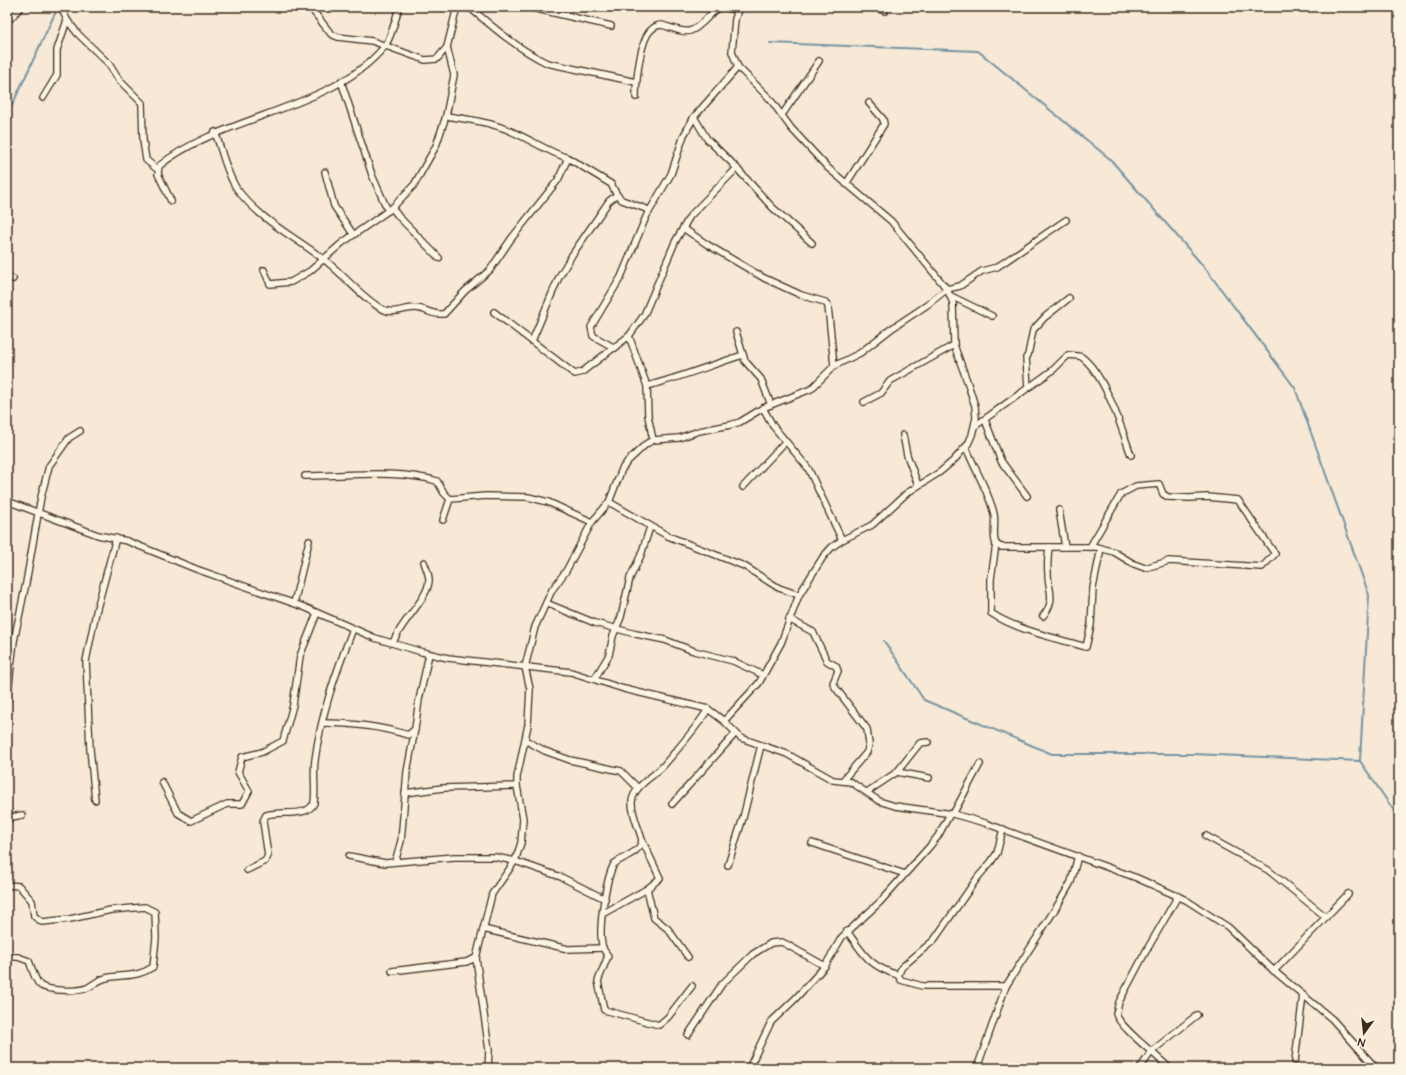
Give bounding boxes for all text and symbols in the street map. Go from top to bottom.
north arrow [1344,1013,1384,1053]
text: N [1356,1034,1367,1050]

